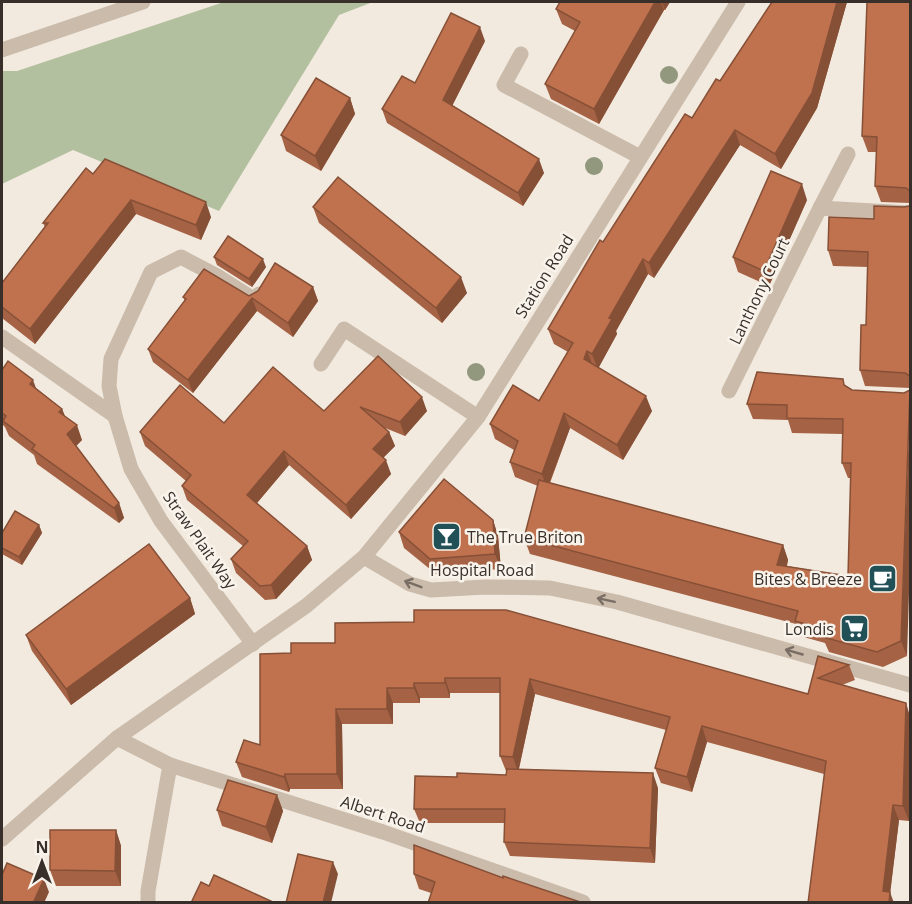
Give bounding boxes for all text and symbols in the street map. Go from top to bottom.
street label: Station Road [510,230,578,322]
street label: Lanthony Court [724,234,794,348]
street label: Straw Plait Way [158,487,242,594]
bar icon: The True Briton [430,521,462,553]
place label: The True Briton [467,526,583,548]
street label: Hospital Road [430,559,534,581]
cafe icon: Bites & Breeze [867,563,899,595]
place label: Bites & Breeze [754,568,862,590]
one-way arrow [405,578,423,589]
one-way arrow [597,594,616,605]
supermarket icon: Londis [839,613,871,645]
place label: Londis [785,618,834,640]
one-way arrow [785,646,804,657]
street label: Albert Road [338,790,428,838]
north arrow [12,832,72,892]
text: N [35,836,49,858]

